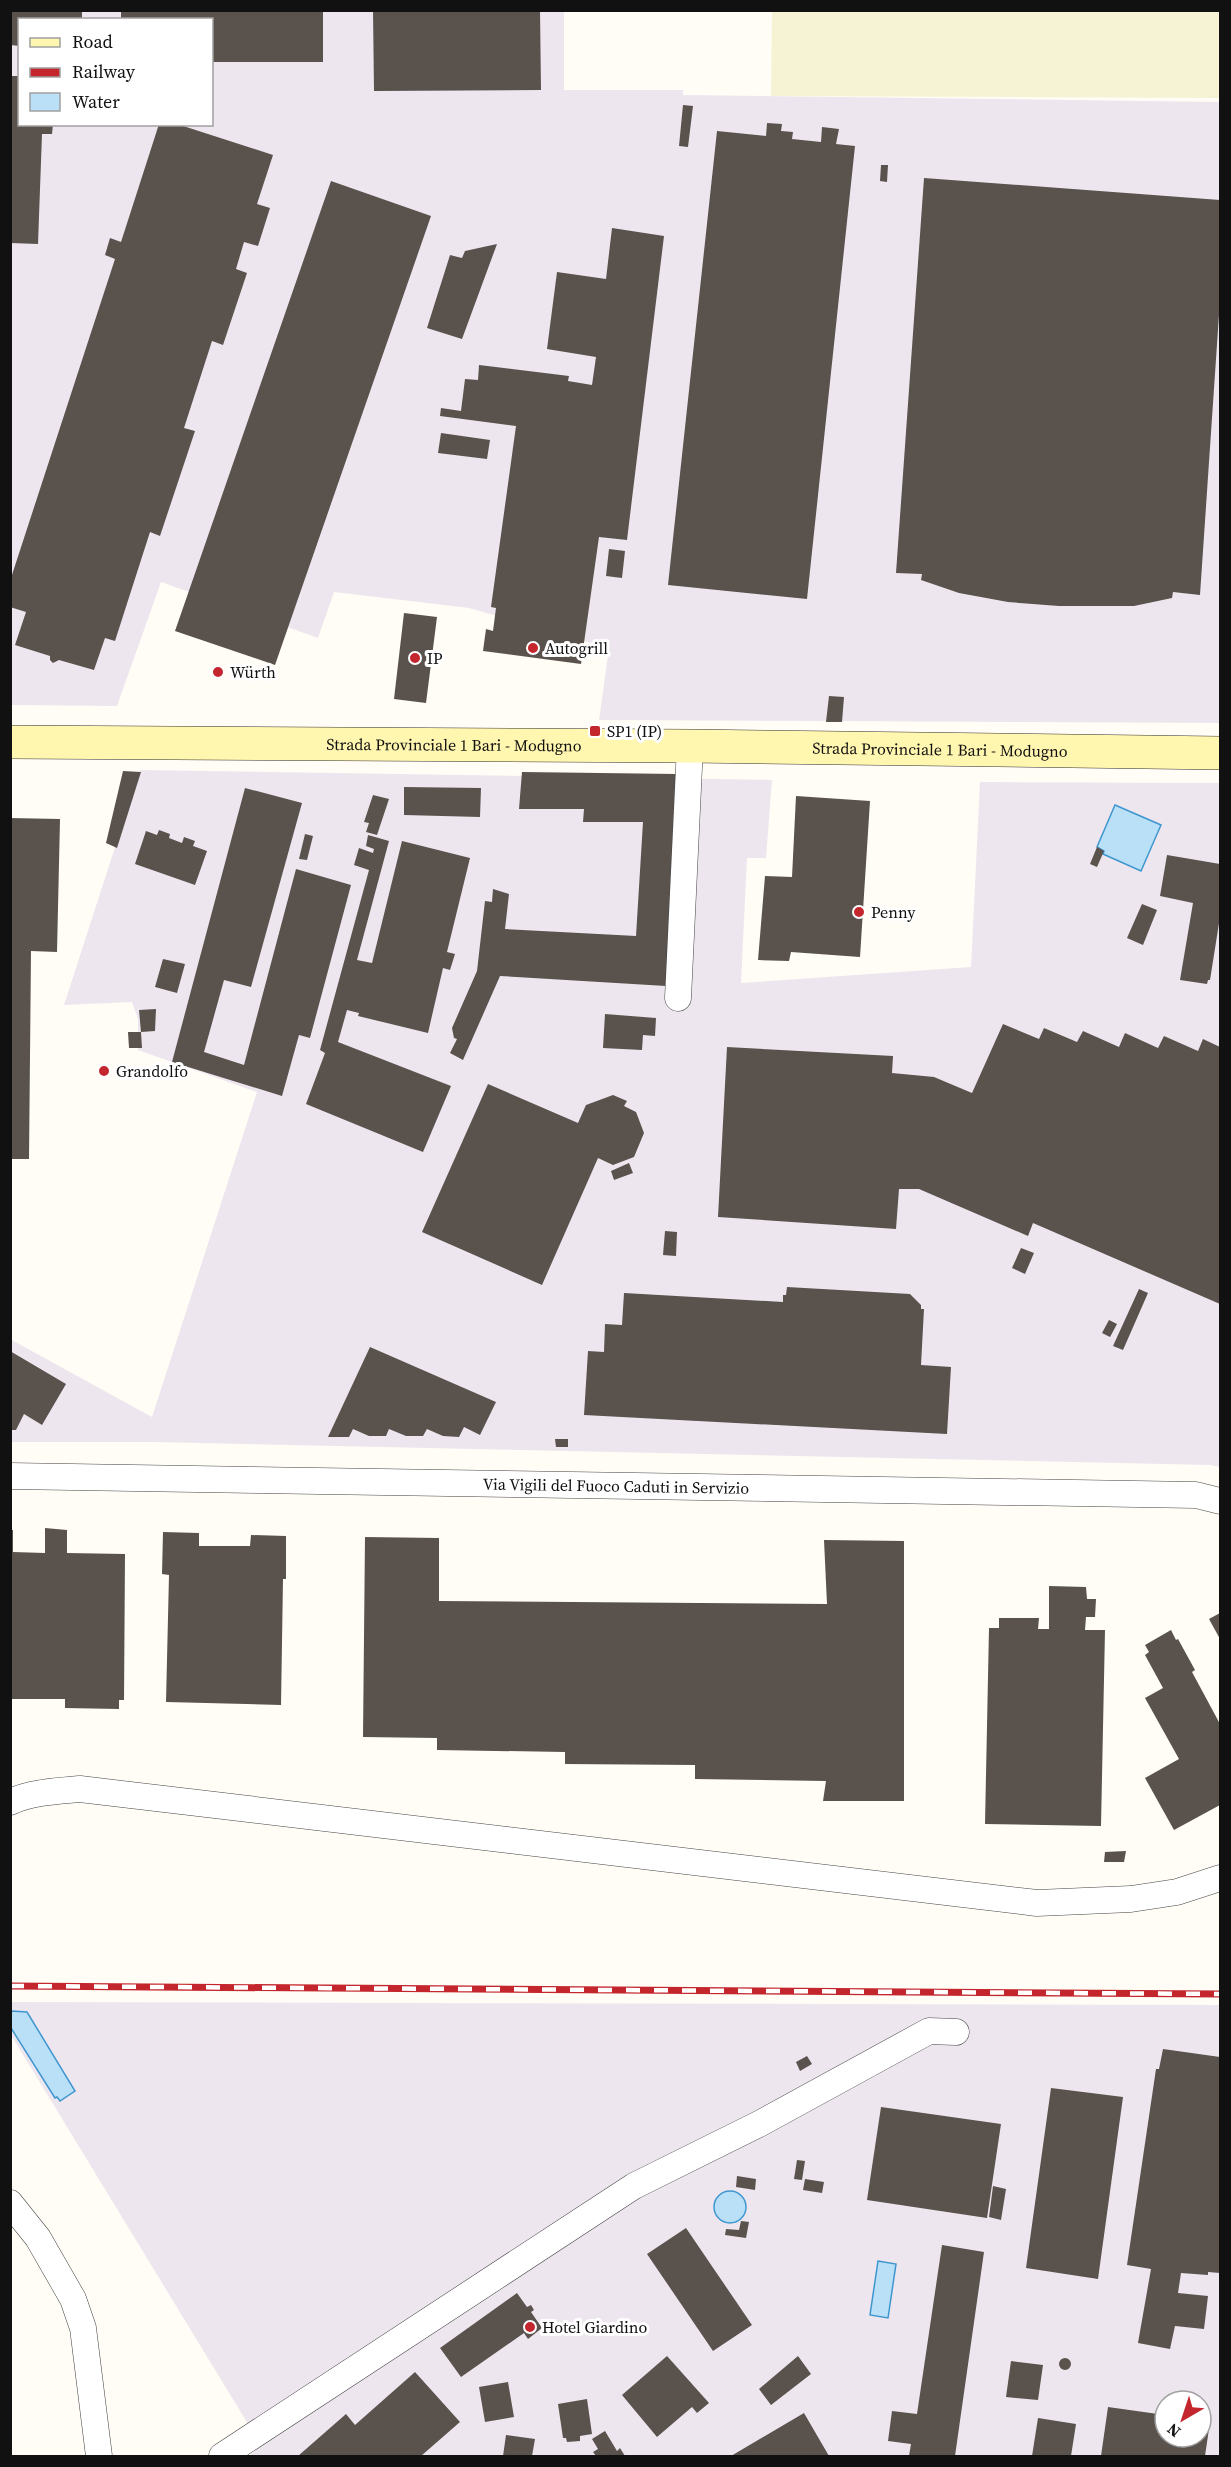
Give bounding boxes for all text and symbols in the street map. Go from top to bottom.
legend [18,18,213,126]
text: Road [72,29,113,54]
text: Railway [72,59,136,84]
text: Water [72,89,120,114]
place label: Autogrill [545,637,608,659]
marker: Autogrill [526,641,540,655]
place label: IP [427,647,443,669]
marker: IP [408,651,422,665]
place label: Würth [230,661,276,683]
marker: Würth [211,665,225,679]
place label: SP1 (IP) [607,720,662,742]
marker: SP1 (IP) [588,724,602,738]
street label: Strada Provinciale 1 Bari - Modugno [326,733,582,756]
street label: Strada Provinciale 1 Bari - Modugno [812,737,1068,762]
place label: Penny [871,901,916,923]
marker: Penny [852,905,866,919]
place label: Grandolfo [116,1060,188,1082]
marker: Grandolfo [97,1064,111,1078]
street label: Via Vigili del Fuoco Caduti in Servizio [483,1473,749,1499]
place label: Hotel Giardino [542,2316,647,2338]
marker: Hotel Giardino [523,2320,537,2334]
north arrow [1153,2389,1213,2449]
text: N [1162,2418,1185,2443]

